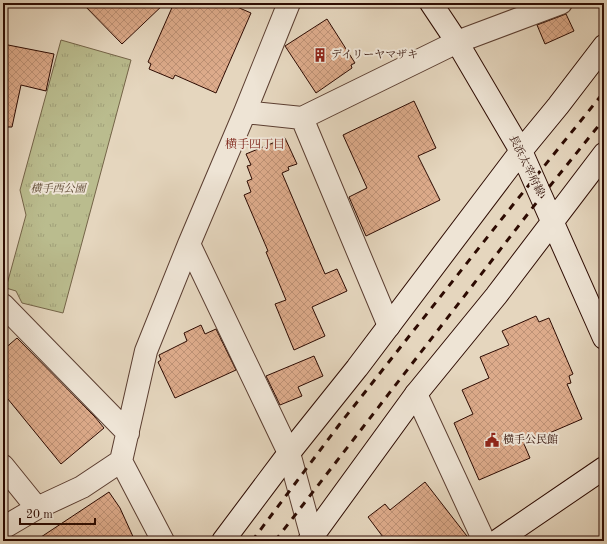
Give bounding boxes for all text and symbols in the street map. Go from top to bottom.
building icon: デイリーヤマザキ [312,47,328,63]
place label: デイリーヤマザキ [331,49,418,61]
street label: 長浜太宰府線 [507,133,547,198]
district label: 横手四丁目 [225,137,285,151]
park label: 横手西公園 [31,182,87,195]
public building icon: 横手公民館 [484,432,500,448]
place label: 横手公民館 [503,433,558,446]
scale bar [20,500,95,526]
text: 20 m [26,509,53,521]

